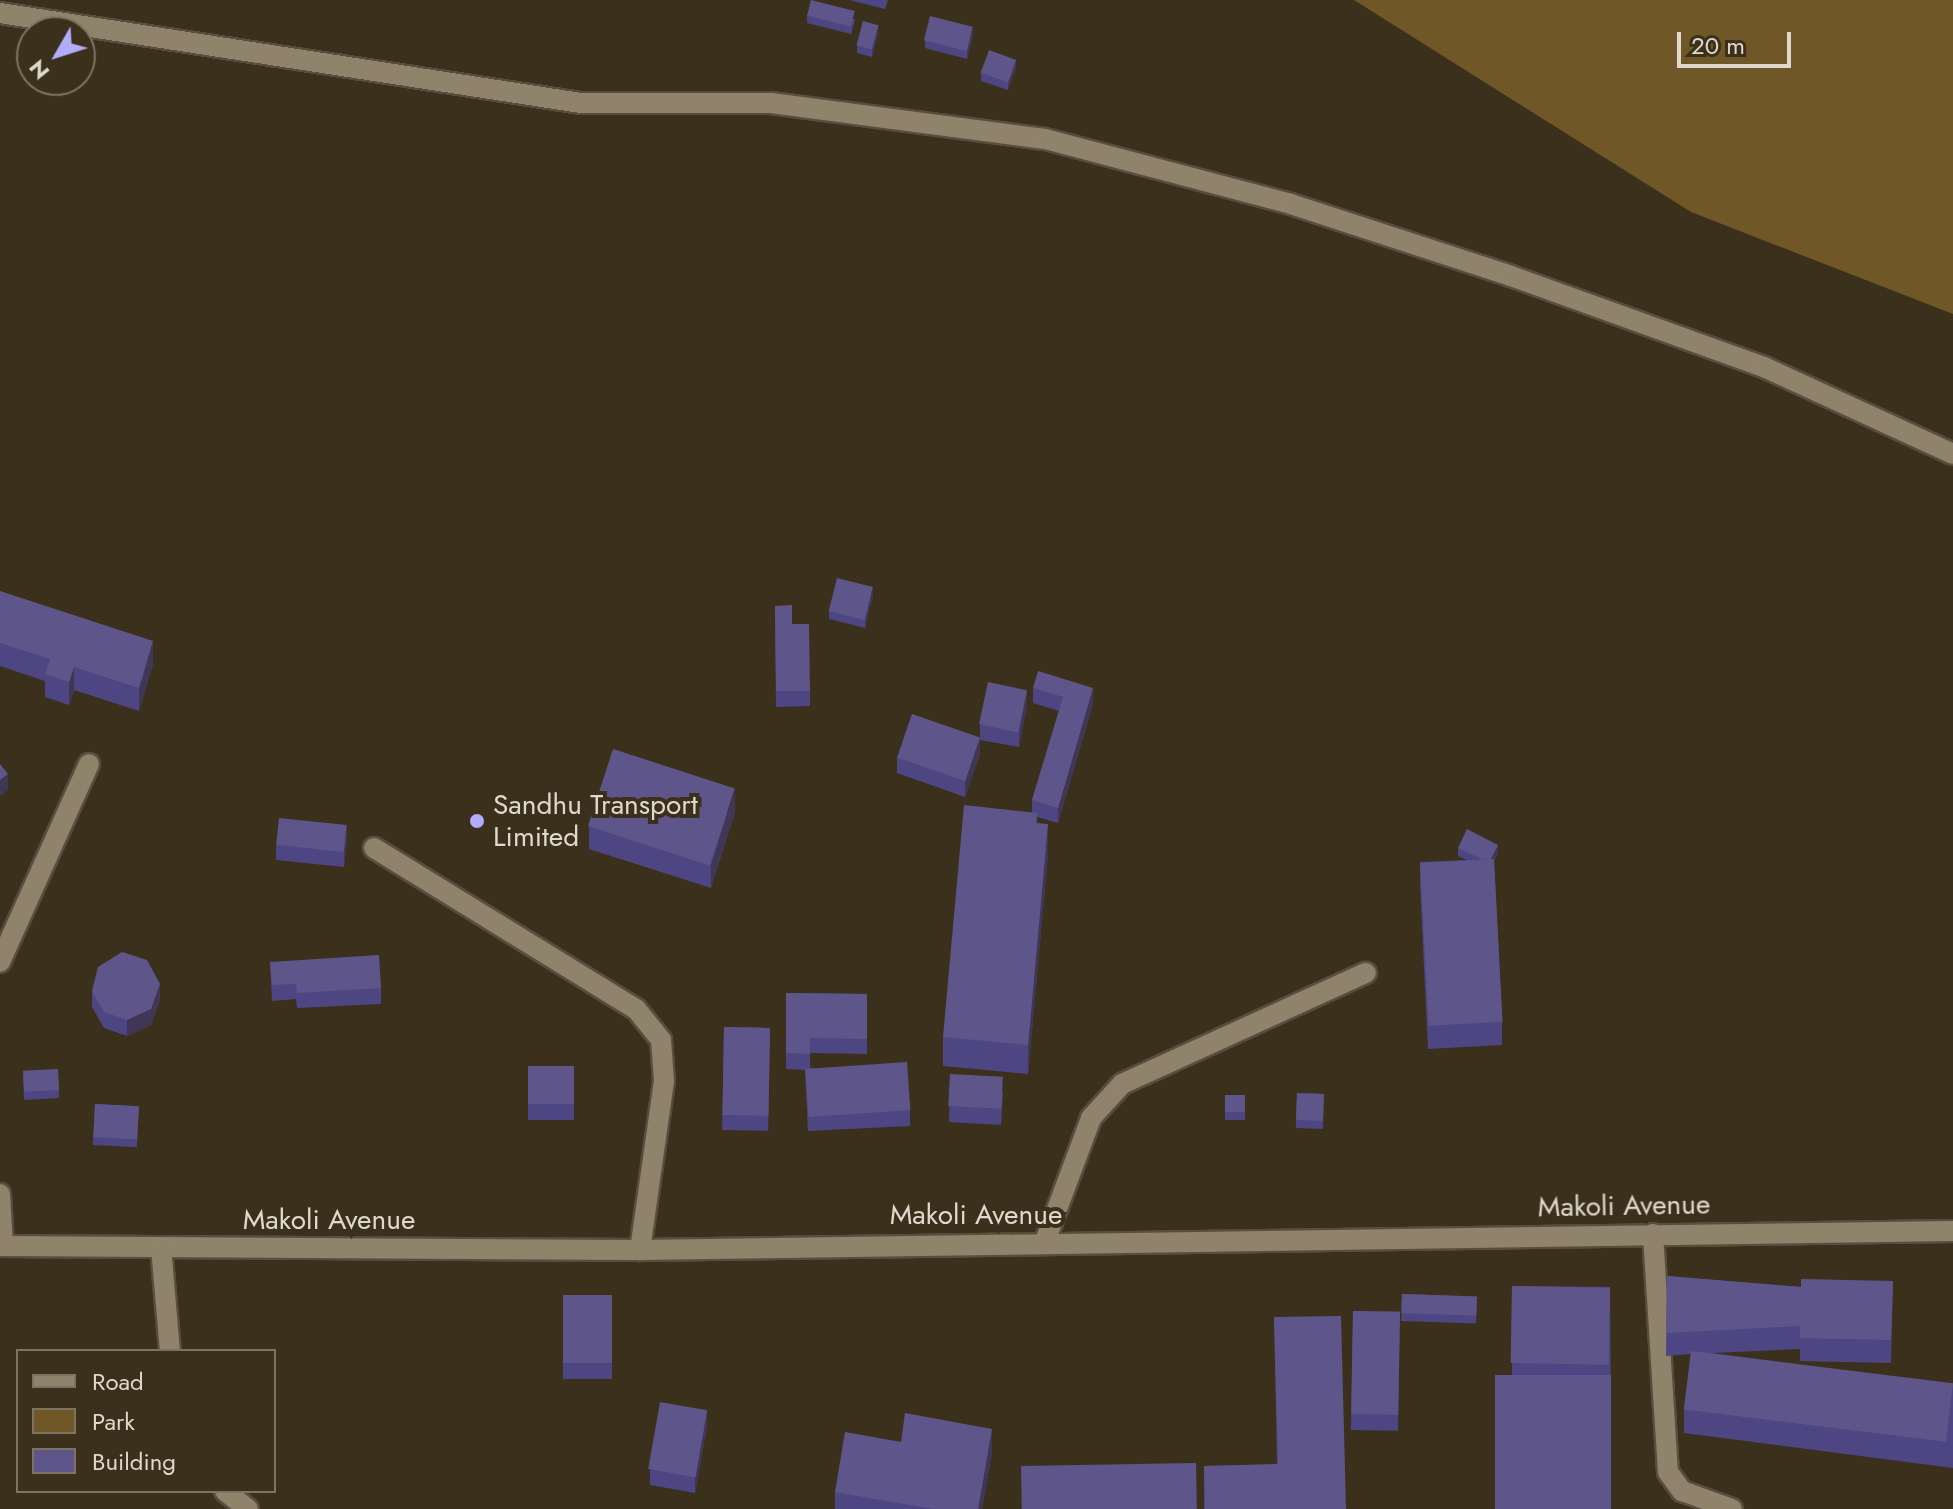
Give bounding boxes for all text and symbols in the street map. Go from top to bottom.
north arrow [16,16,96,96]
scale bar [1681,16,1795,66]
text: 20 m [1691,28,1745,63]
text: N [21,53,57,87]
place label: Sandhu Transport Limited [493,788,698,854]
marker: Sandhu Transport Limited [468,812,486,830]
street label: Makoli Avenue [1537,1188,1711,1224]
street label: Makoli Avenue [890,1198,1062,1232]
street label: Makoli Avenue [243,1203,415,1237]
legend [16,1349,276,1493]
text: Road [92,1364,144,1399]
text: Park [92,1404,135,1439]
text: Building [92,1444,176,1479]

